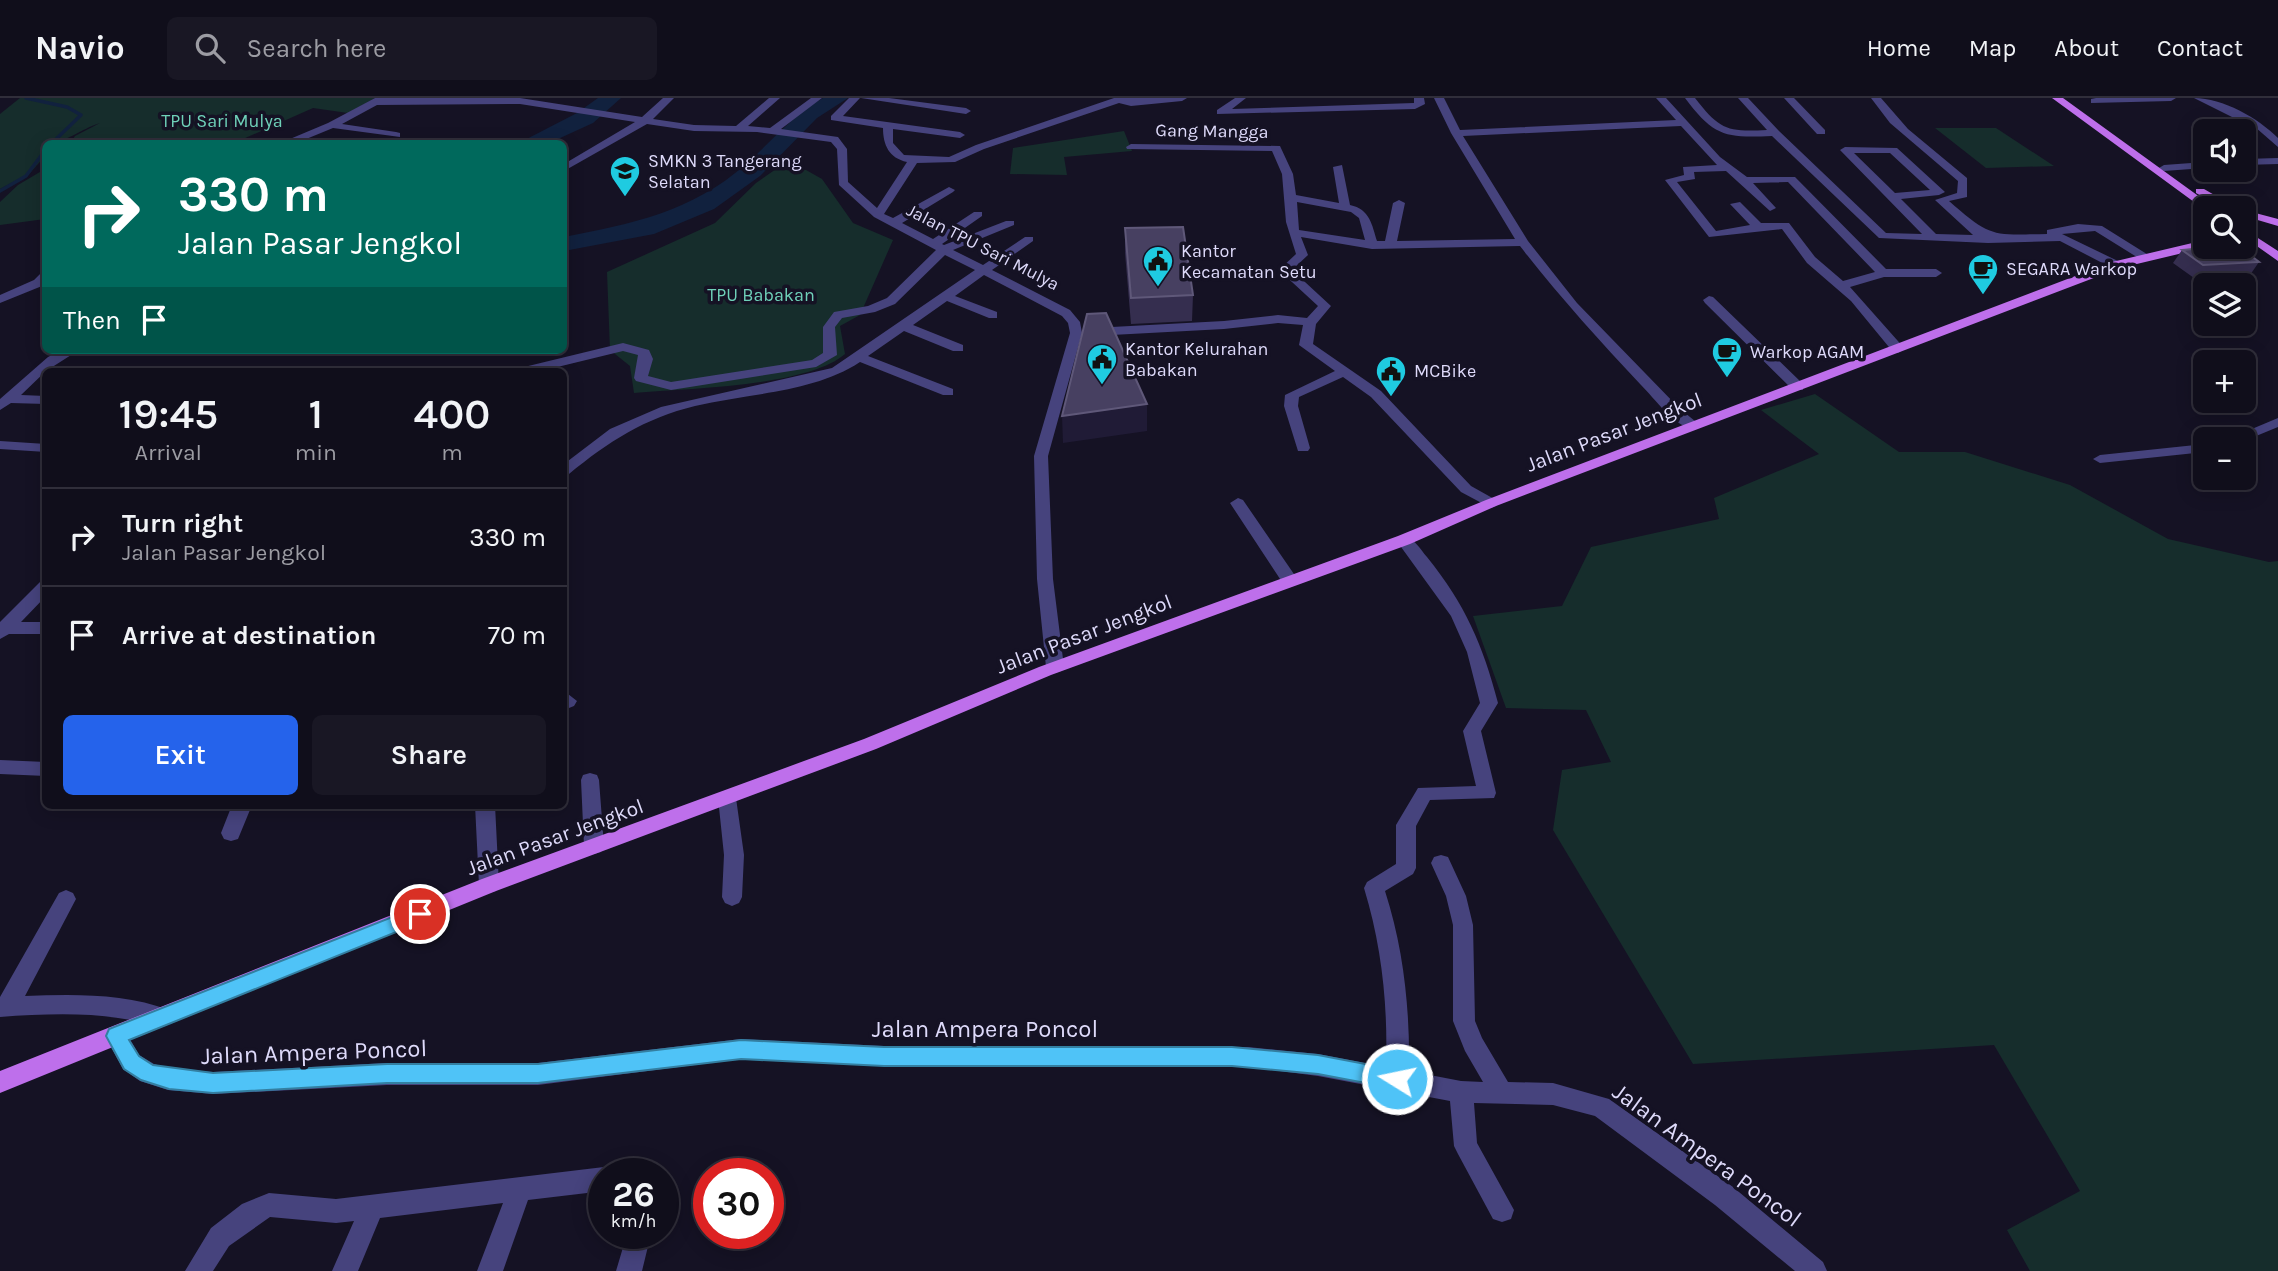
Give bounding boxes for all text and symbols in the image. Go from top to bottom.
search box [167,17,657,80]
text: Navio [35,29,125,67]
icon: search [191,29,229,67]
text: Search here [247,33,386,64]
text: Home [1867,34,1931,62]
text: Map [1969,34,2016,62]
text: About [2054,34,2119,62]
text: Contact [2157,34,2243,62]
park label: TPU Sari Mulya [161,110,283,132]
street label: Gang Mangga [1155,119,1269,143]
map controls [2193,119,2256,490]
button: sound [2193,119,2256,182]
place label: SMKN 3 Tangerang Selatan [648,150,802,193]
school or university icon: SMKN 3 Tangerang Selatan [608,154,642,198]
text: 330 m [178,166,329,223]
icon: right [63,168,154,259]
button: search [2193,196,2256,259]
street label: Jalan TPU Sari Mulya [903,199,1063,295]
text: Jalan Pasar Jengkol [178,225,462,262]
place label: Kantor Kecamatan Setu [1181,240,1317,283]
public building icon: Kantor Kecamatan Setu [1141,244,1175,288]
cafe icon: SEGARA Warkop [1966,252,2000,296]
place label: SEGARA Warkop [2006,258,2137,280]
button: layers [2193,273,2256,336]
park label: TPU Babakan [707,284,815,306]
icon: arrive [135,301,173,339]
text: Then [63,305,121,336]
cafe icon: Warkop AGAM [1710,335,1744,379]
place label: Kantor Kelurahan Babakan [1125,338,1268,381]
place label: Warkop AGAM [1750,341,1864,363]
public building icon: Kantor Kelurahan Babakan [1085,342,1119,386]
button: + [2193,350,2256,413]
public building icon: MCBike [1374,354,1408,398]
place label: MCBike [1414,360,1476,382]
street label: Jalan Pasar Jengkol [1523,387,1705,477]
text: 19:45 [119,389,218,439]
text: 1 [309,389,323,439]
text: 400 [414,389,490,439]
button: − [2193,427,2256,490]
text: Arrival [135,439,202,466]
text: min [295,439,337,466]
text: m [441,439,463,466]
text: Turn right [122,508,243,539]
icon: right [63,518,101,556]
text: 330 m [469,522,546,553]
text: Jalan Pasar Jengkol [122,539,326,566]
street label: Jalan Pasar Jengkol [993,589,1175,679]
icon: arrive [63,616,101,654]
text: Arrive at destination [122,620,376,651]
text: 70 m [488,620,546,651]
button: Exit [63,715,298,795]
button: Share [312,715,546,795]
street label: Jalan Pasar Jengkol [463,794,647,880]
pin [390,884,450,944]
icon: arrive [401,895,439,933]
street label: Jalan Ampera Poncol [872,1015,1098,1043]
street label: Jalan Ampera Poncol [200,1034,428,1070]
position arrow [1360,1042,1434,1116]
street label: Jalan Ampera Poncol [1607,1077,1807,1233]
speed limit sign: 30 [693,1158,784,1249]
text: 26 [612,1174,655,1215]
text: km/h [611,1210,656,1232]

